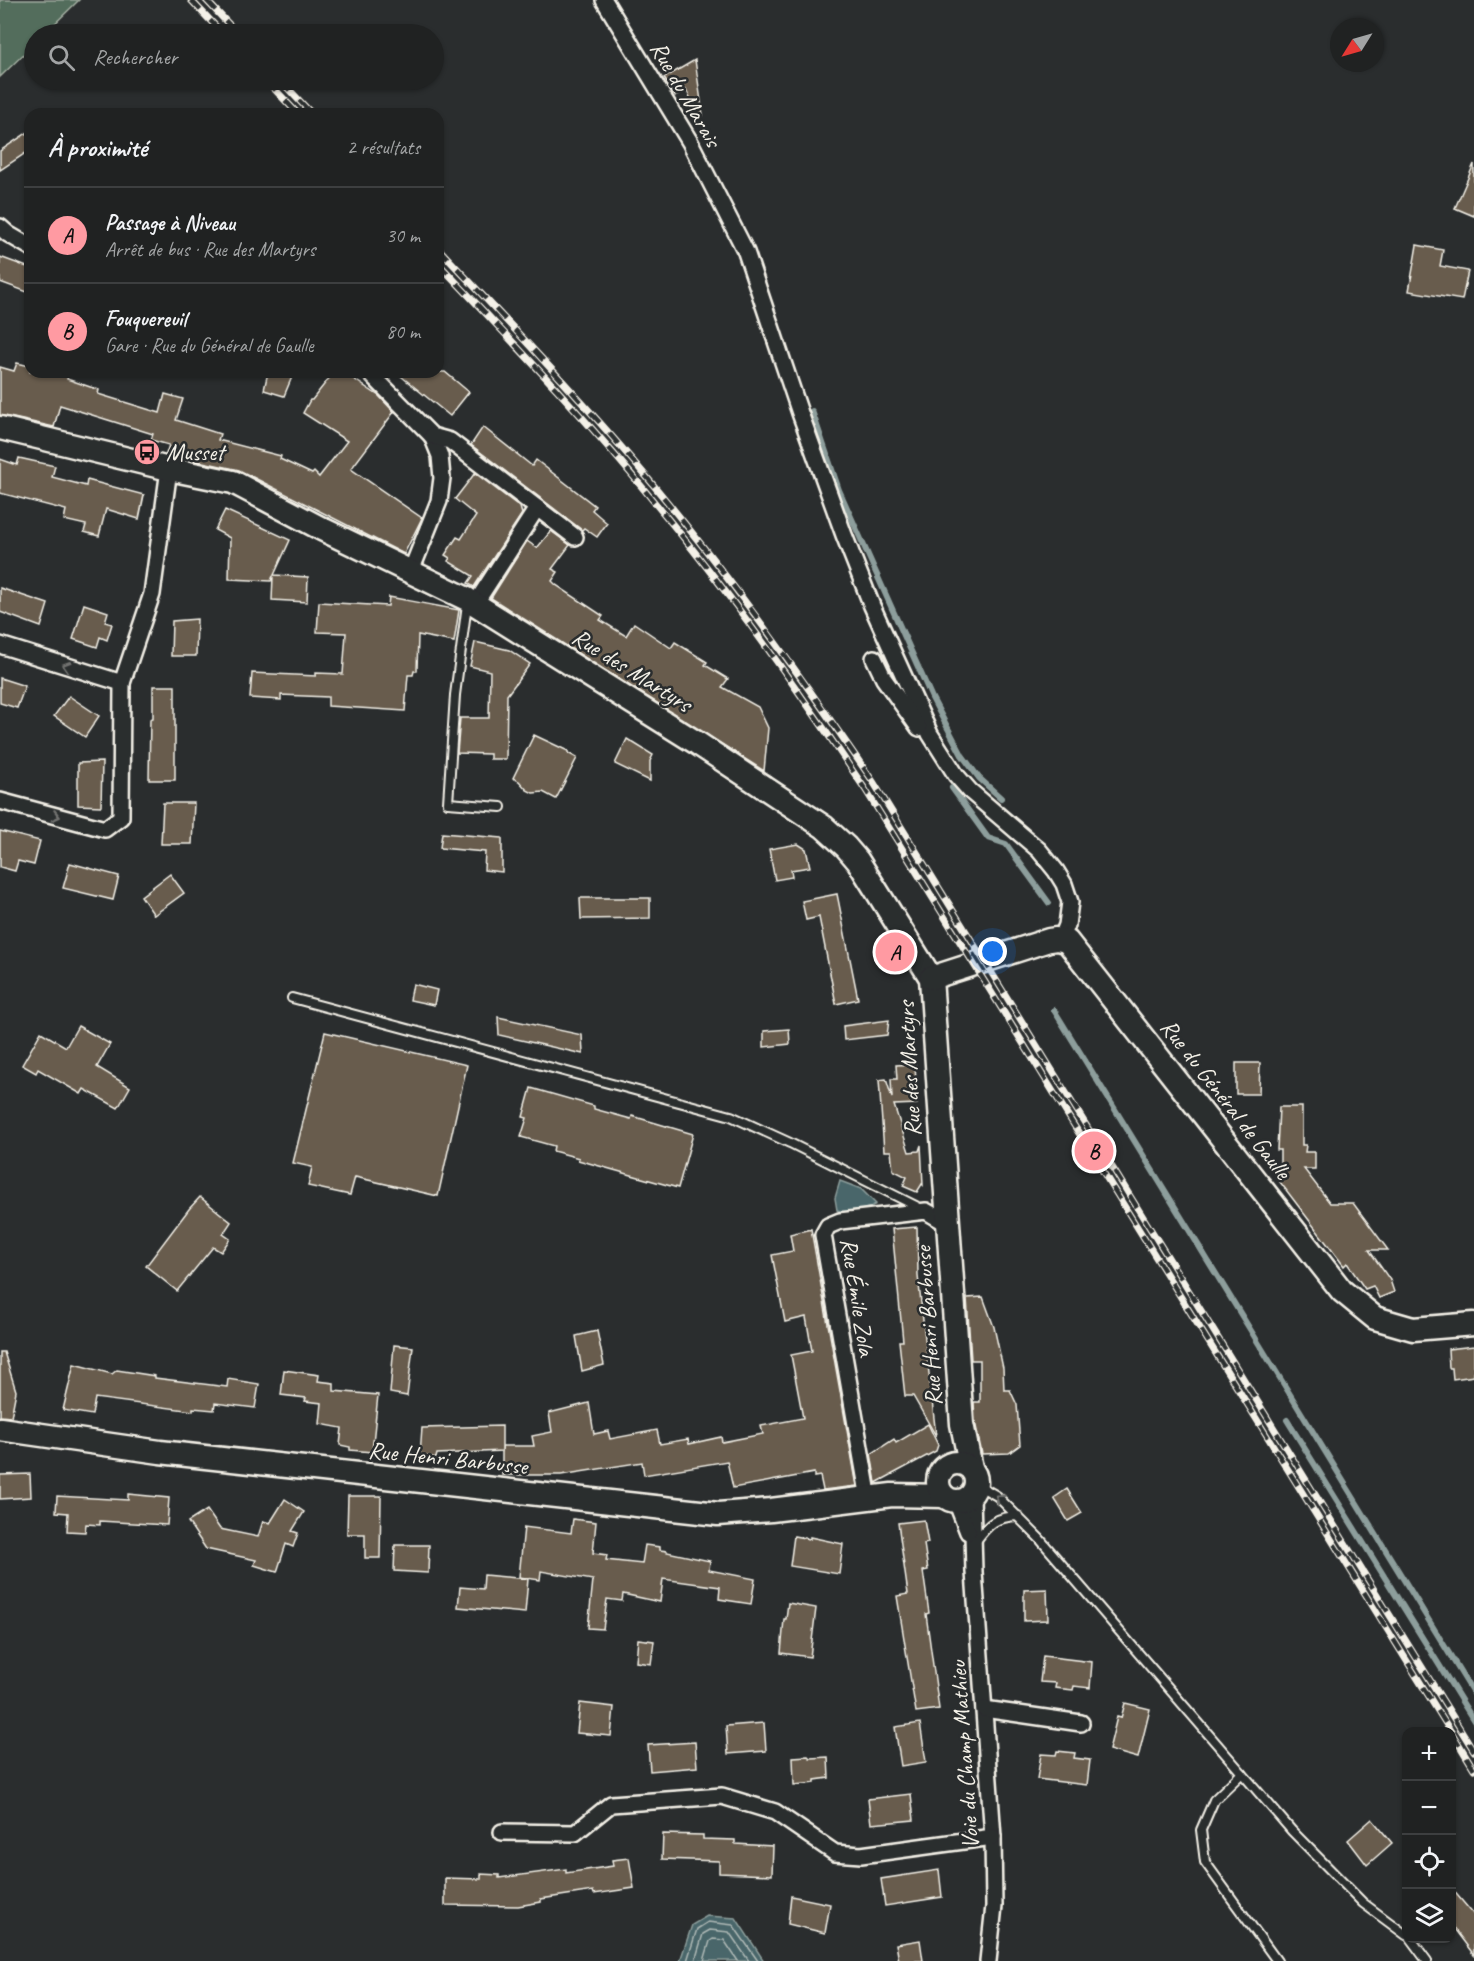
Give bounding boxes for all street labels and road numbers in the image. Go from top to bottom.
street label: Rue du Marais [644,36,729,154]
street label: Rue des Martyrs [567,621,700,720]
street label: Rue des Martyrs [890,998,928,1137]
street label: Rue du Général de Gaulle [1154,1013,1299,1187]
street label: Rue Émile Zola [834,1236,882,1360]
street label: Rue Henri Barbusse [907,1243,949,1407]
street label: Rue Henri Barbusse [367,1435,531,1481]
street label: Voie du Champ Mathieu [942,1658,986,1850]

